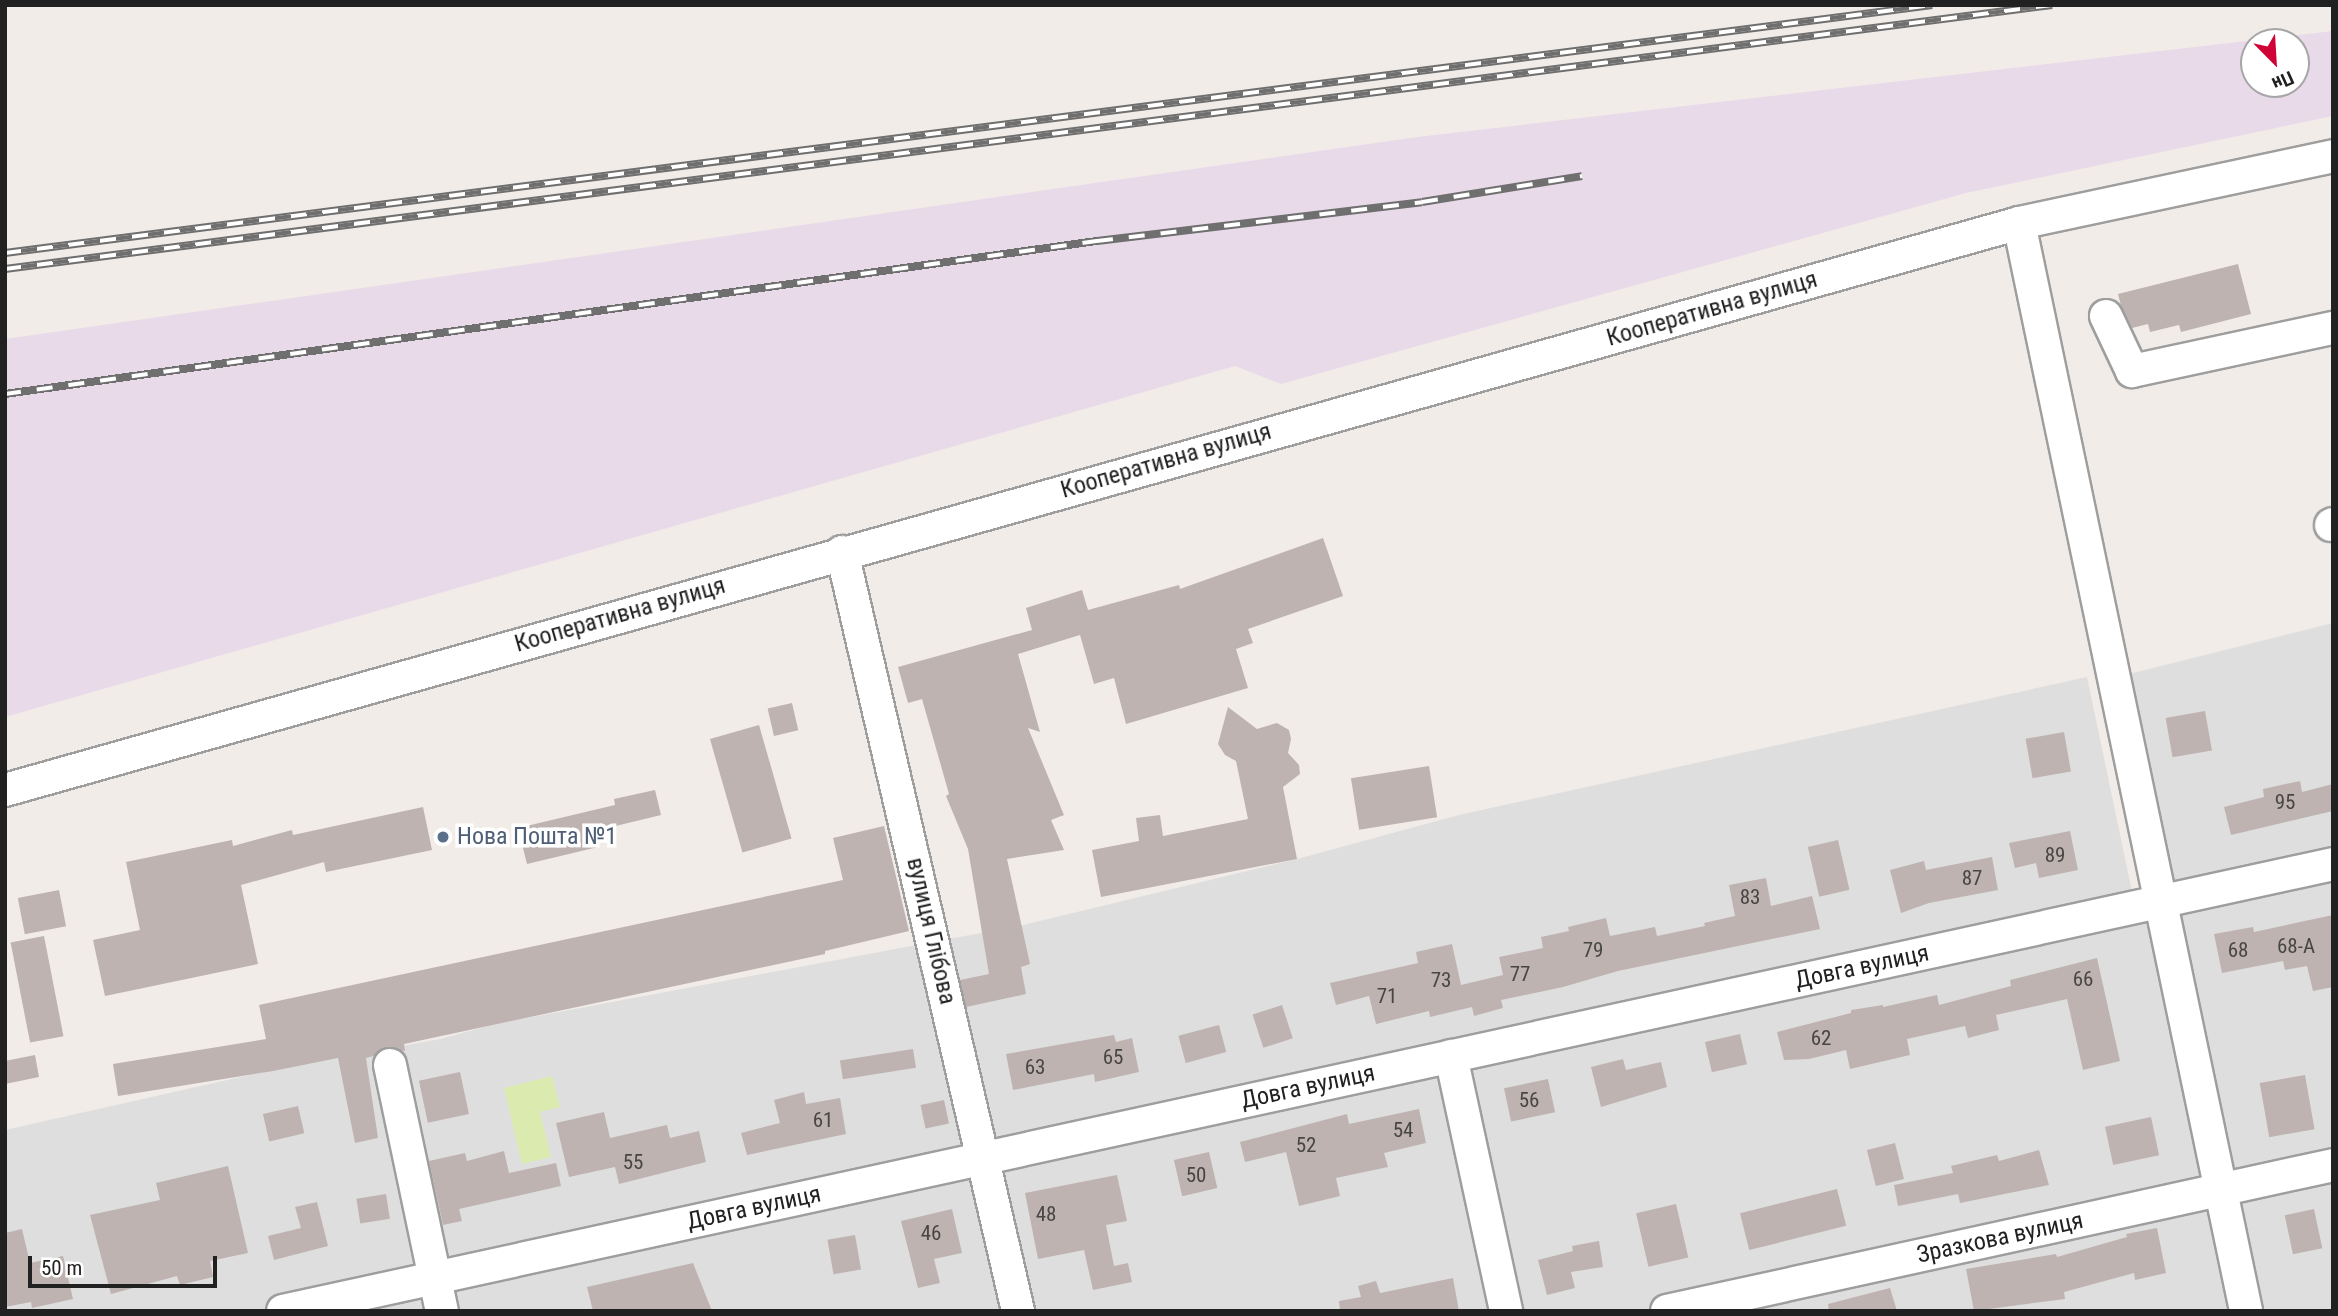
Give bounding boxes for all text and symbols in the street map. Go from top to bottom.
north arrow [2240,28,2310,98]
text: Пн [2269,66,2297,96]
street label: Кооперативна вулиця [1603,265,1821,353]
street label: Кооперативна вулиця [1057,417,1275,505]
street label: Кооперативна вулиця [511,571,729,659]
house number: 95 [2275,789,2295,815]
place label: Нова Пошта №1 [457,823,617,851]
marker: Нова Пошта №1 [435,829,451,845]
house number: 89 [2045,842,2065,868]
street label: вулиця Глібова [900,855,962,1007]
house number: 87 [1962,865,1982,891]
house number: 83 [1740,884,1760,910]
house number: 68-А [2277,933,2315,959]
house number: 79 [1583,937,1603,963]
house number: 68 [2228,937,2248,963]
street label: Довга вулиця [1792,939,1932,995]
house number: 77 [1510,961,1530,987]
house number: 66 [2073,966,2093,992]
house number: 73 [1431,967,1451,993]
house number: 71 [1377,983,1397,1009]
house number: 62 [1811,1025,1831,1051]
house number: 65 [1103,1044,1123,1070]
house number: 63 [1025,1054,1045,1080]
street label: Довга вулиця [1238,1059,1378,1115]
house number: 56 [1519,1087,1539,1113]
house number: 61 [813,1107,833,1133]
house number: 54 [1393,1117,1413,1143]
house number: 52 [1296,1132,1316,1158]
house number: 55 [623,1149,643,1175]
house number: 50 [1186,1162,1206,1188]
street label: Довга вулиця [684,1180,824,1236]
house number: 48 [1036,1201,1056,1227]
street label: Зразкова вулиця [1914,1206,2086,1270]
house number: 46 [921,1220,941,1246]
scale bar [32,1242,220,1286]
text: 50 m [41,1256,82,1280]

